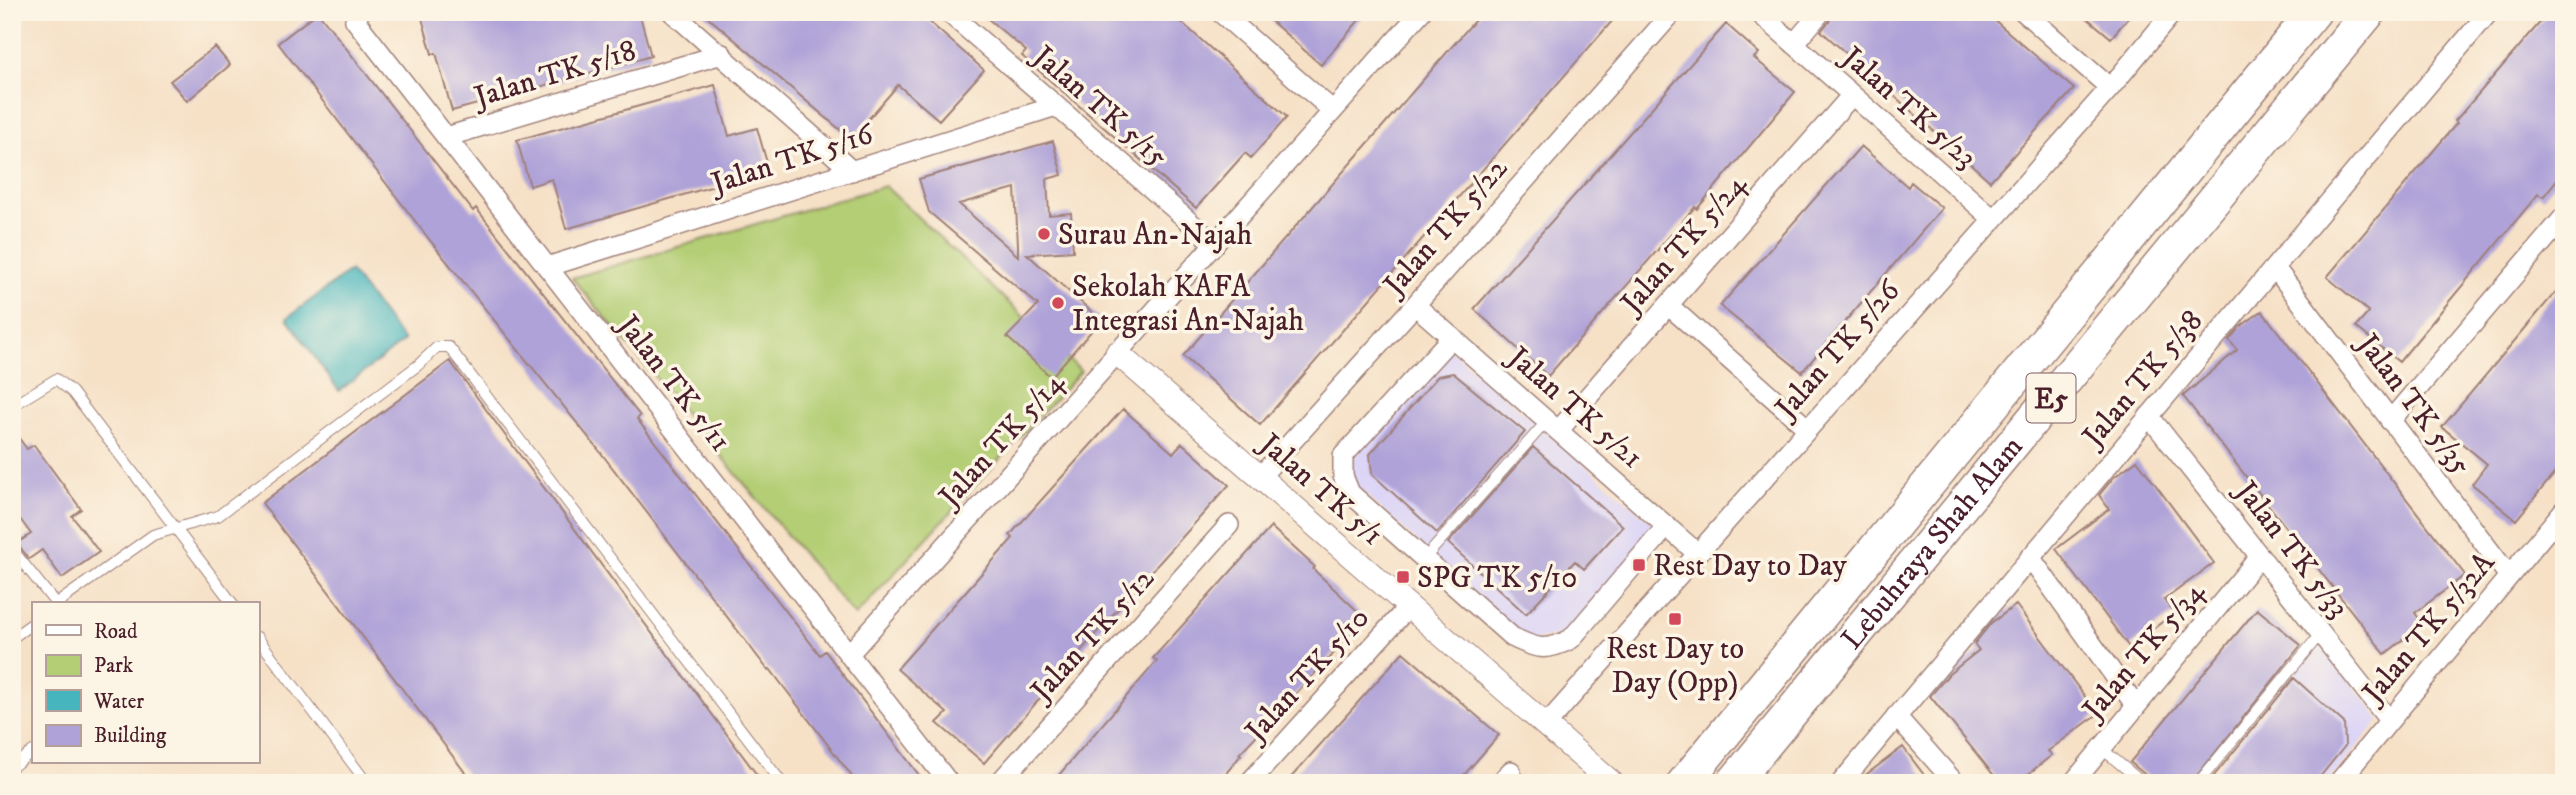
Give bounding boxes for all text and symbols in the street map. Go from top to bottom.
street label: Jalan TK 5/18 [467,32,641,117]
street label: Jalan TK 5/15 [1023,37,1175,176]
street label: Jalan TK 5/23 [1832,38,1984,177]
street label: Jalan TK 5/16 [704,116,879,204]
street label: Jalan TK 5/22 [1374,150,1516,306]
street label: Jalan TK 5/24 [1612,166,1755,324]
place label: Surau An-Najah [1058,217,1253,254]
marker: Surau An-Najah [1036,226,1052,242]
place label: Sekolah KAFA Integrasi An-Najah [1072,269,1304,340]
street label: Jalan TK 5/26 [1766,272,1909,429]
marker: Sekolah KAFA Integrasi An-Najah [1050,295,1066,311]
street label: Jalan TK 5/38 [2073,303,2211,457]
street label: Jalan TK 5/11 [607,306,738,459]
street label: Jalan TK 5/35 [2347,325,2479,483]
street label: Jalan TK 5/21 [1498,338,1650,477]
street label: Jalan TK 5/14 [930,364,1073,517]
road number: E5 [2026,374,2076,422]
street label: Jalan TK 5/1 [1249,424,1390,554]
street label: Lebuhraya Shah Alam [1834,429,2031,657]
street label: Jalan TK 5/33 [2225,472,2357,626]
street label: Jalan TK 5/32A [2353,544,2504,713]
place label: Rest Day to Day [1653,548,1847,585]
marker: Rest Day to Day [1631,557,1647,573]
place label: SPG TK 5/10 [1417,560,1577,597]
street label: Jalan TK 5/12 [1022,561,1163,711]
marker: SPG TK 5/10 [1395,569,1411,585]
street label: Jalan TK 5/34 [2074,574,2213,730]
street label: Jalan TK 5/10 [1236,600,1378,752]
legend [32,602,259,764]
marker: Rest Day to Day (Opp) [1667,611,1683,627]
text: Road [94,619,138,645]
place label: Rest Day to Day (Opp) [1606,631,1744,702]
text: Park [94,653,134,679]
text: Water [93,689,144,715]
text: Building [94,723,167,749]

